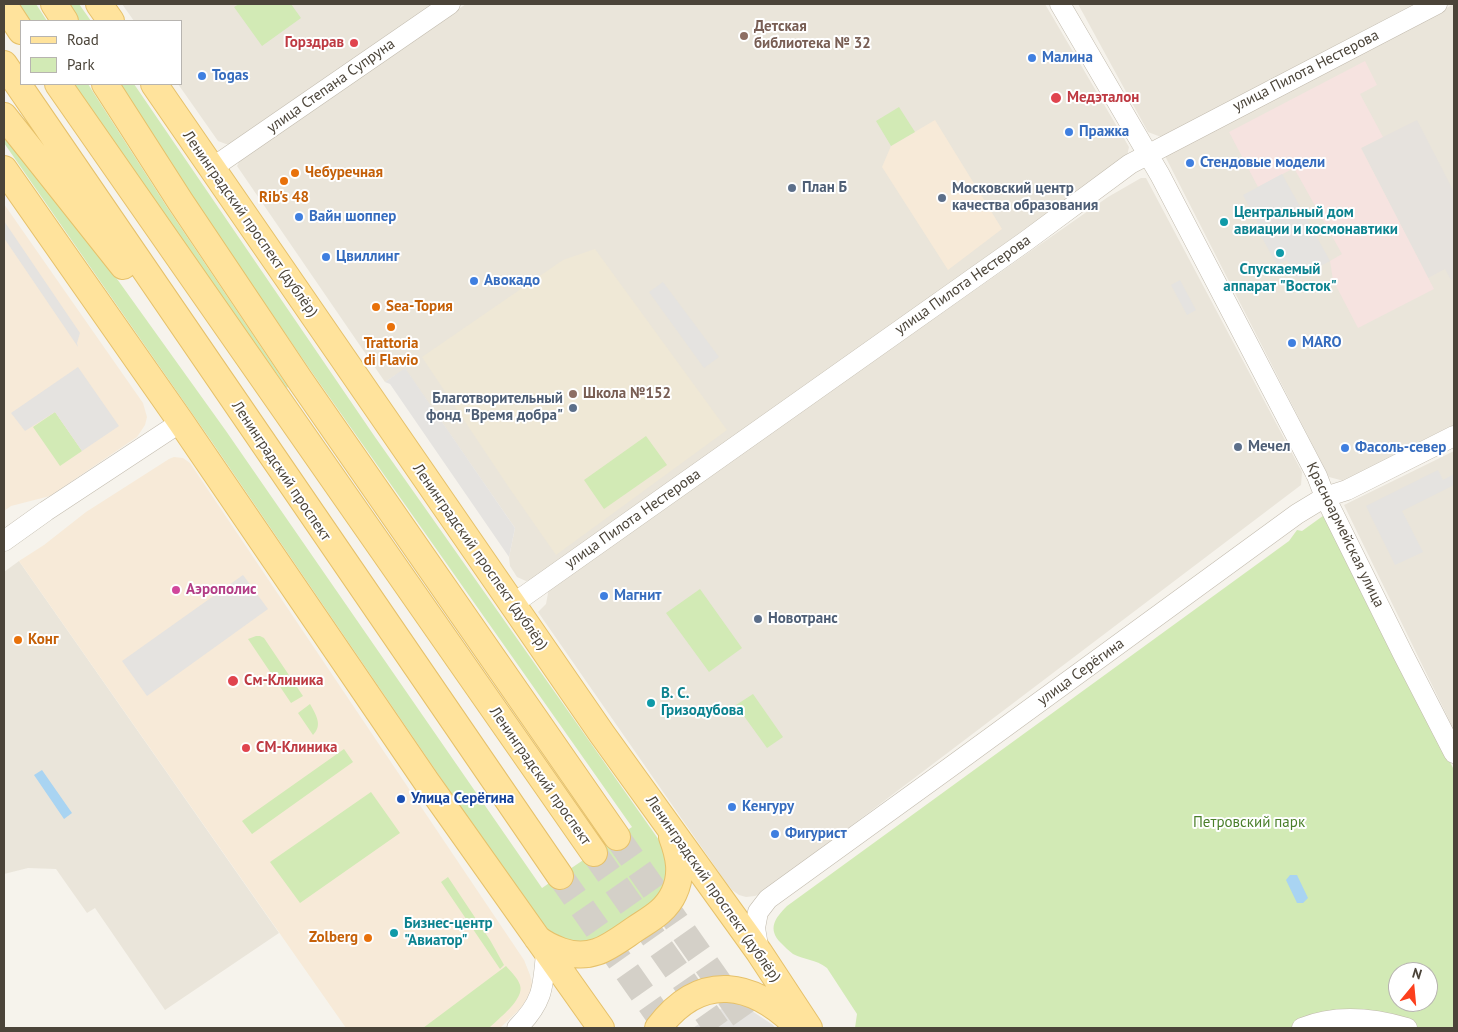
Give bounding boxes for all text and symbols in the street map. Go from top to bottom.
place label: Детская библиотека № 32 [754,18,871,53]
legend [20,20,182,85]
street label: улица Пилота Нестерова [1230,26,1382,116]
text: Road [67,30,99,49]
marker: Детская библиотека № 32 [738,30,750,42]
place label: Горздрав [285,34,344,52]
street label: улица Степана Супруна [264,35,398,137]
marker: Горздрав [348,37,360,49]
place label: Малина [1042,49,1093,67]
marker: Малина [1026,52,1038,64]
text: Park [67,55,95,74]
place label: Togas [212,67,248,85]
marker: Togas [196,70,208,82]
place label: Медэталон [1067,89,1139,107]
marker: Медэталон [1049,91,1063,105]
place label: Пражка [1079,123,1129,141]
marker: Пражка [1063,126,1075,138]
street label: Ленинградский проспект (дублёр) [179,127,321,321]
place label: Стендовые модели [1200,154,1325,172]
marker: Стендовые модели [1184,157,1196,169]
place label: Чебуречная [305,164,383,182]
marker: Чебуречная [289,167,301,179]
marker: Rib's 48 [278,175,290,187]
place label: План Б [802,179,847,197]
place label: Московский центр качества образования [952,180,1098,215]
marker: План Б [786,182,798,194]
place label: Rib's 48 [259,189,309,207]
marker: Московский центр качества образования [936,192,948,204]
place label: Центральный дом авиации и космонавтики [1234,204,1398,239]
place label: Вайн шоппер [309,208,396,226]
marker: Вайн шоппер [293,211,305,223]
marker: Центральный дом авиации и космонавтики [1218,216,1230,228]
street label: улица Пилота Нестерова [892,231,1034,339]
marker: Спускаемый аппарат "Восток" [1274,247,1286,259]
place label: Цвиллинг [336,248,399,266]
marker: Цвиллинг [320,251,332,263]
place label: Спускаемый аппарат "Восток" [1223,261,1337,296]
place label: Авокадо [484,272,540,290]
marker: Авокадо [468,275,480,287]
place label: Sea-Тория [386,298,453,316]
marker: Sea-Тория [370,301,382,313]
marker: Trattoria di Flavio [385,321,397,333]
place label: MARO [1302,334,1342,352]
place label: Trattoria di Flavio [364,335,418,370]
marker: MARO [1286,337,1298,349]
place label: Школа №152 [583,385,671,403]
marker: Школа №152 [567,388,579,400]
place label: Благотворительный фонд "Время добра" [426,390,563,425]
street label: Ленинградский проспект [228,398,334,544]
marker: Благотворительный фонд "Время добра" [567,402,579,414]
place label: Мечел [1248,438,1290,456]
place label: Фасоль-север [1355,439,1446,457]
marker: Мечел [1232,441,1244,453]
marker: Фасоль-север [1339,442,1351,454]
street label: Красноармейская улица [1302,459,1388,611]
street label: Ленинградский проспект (дублёр) [409,460,551,654]
street label: улица Пилота Нестерова [562,465,704,573]
place label: Аэрополис [186,581,257,599]
marker: Аэрополис [170,584,182,596]
place label: Магнит [614,587,662,605]
marker: Магнит [598,590,610,602]
place label: Новотранс [768,610,838,628]
marker: Новотранс [752,613,764,625]
place label: Конг [28,631,59,649]
marker: Конг [12,634,24,646]
street label: улица Серёгина [1034,634,1128,710]
place label: См-Клиника [244,672,323,690]
marker: См-Клиника [226,674,240,688]
place label: В. С. Гризодубова [661,685,744,720]
marker: В. С. Гризодубова [645,697,657,709]
street label: Ленинградский проспект [485,703,595,849]
place label: СМ-Клиника [256,739,337,757]
marker: СМ-Клиника [240,742,252,754]
place label: Улица Серёгина [411,790,514,808]
street label: Ленинградский проспект (дублёр) [642,792,784,986]
marker: Улица Серёгина [395,793,407,805]
place label: Кенгуру [742,798,794,816]
marker: Кенгуру [726,801,738,813]
park label: Петровский парк [1193,814,1305,832]
place label: Фигурист [785,825,847,843]
marker: Фигурист [769,828,781,840]
place label: Бизнес-центр "Авиатор" [404,915,493,950]
marker: Бизнес-центр "Авиатор" [388,927,400,939]
place label: Zolberg [309,929,358,947]
marker: Zolberg [362,932,374,944]
north arrow [1388,962,1438,1012]
text: N [1410,964,1424,984]

